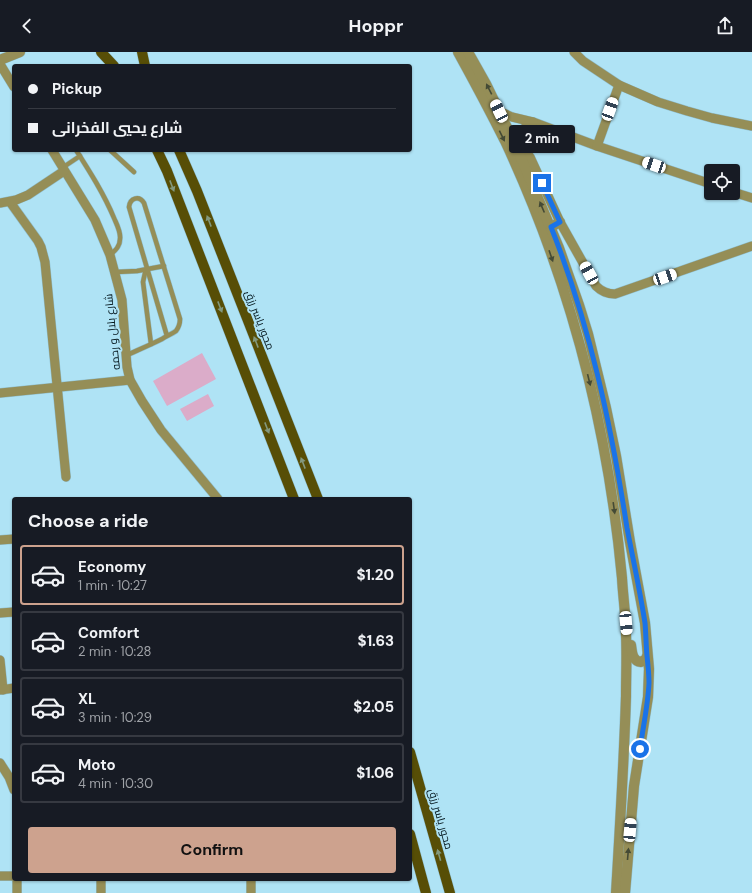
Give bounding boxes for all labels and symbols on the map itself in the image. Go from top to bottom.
one-way arrow [485,83,492,95]
car [600,96,620,122]
car [488,98,510,124]
callout: 2 min [509,125,575,153]
one-way arrow [499,130,505,142]
car [641,155,667,175]
route end [533,174,551,192]
one-way arrow [170,180,176,192]
one-way arrow [539,201,545,213]
one-way arrow [205,214,211,226]
one-way arrow [549,251,555,263]
car [578,260,600,286]
car [652,267,678,287]
street label: محور ياسر رزق [242,288,278,352]
street label: شارع بلال و رحمه [101,293,124,371]
one-way arrow [217,302,223,314]
one-way arrow [253,335,259,347]
one-way arrow [587,374,593,387]
one-way arrow [264,423,270,435]
one-way arrow [300,456,306,468]
one-way arrow [611,502,617,514]
car [619,611,633,635]
route start [631,740,649,758]
street label: محور ياسر رزق [426,787,456,851]
car [623,818,637,842]
one-way arrow [625,848,632,860]
one-way arrow [436,849,442,861]

